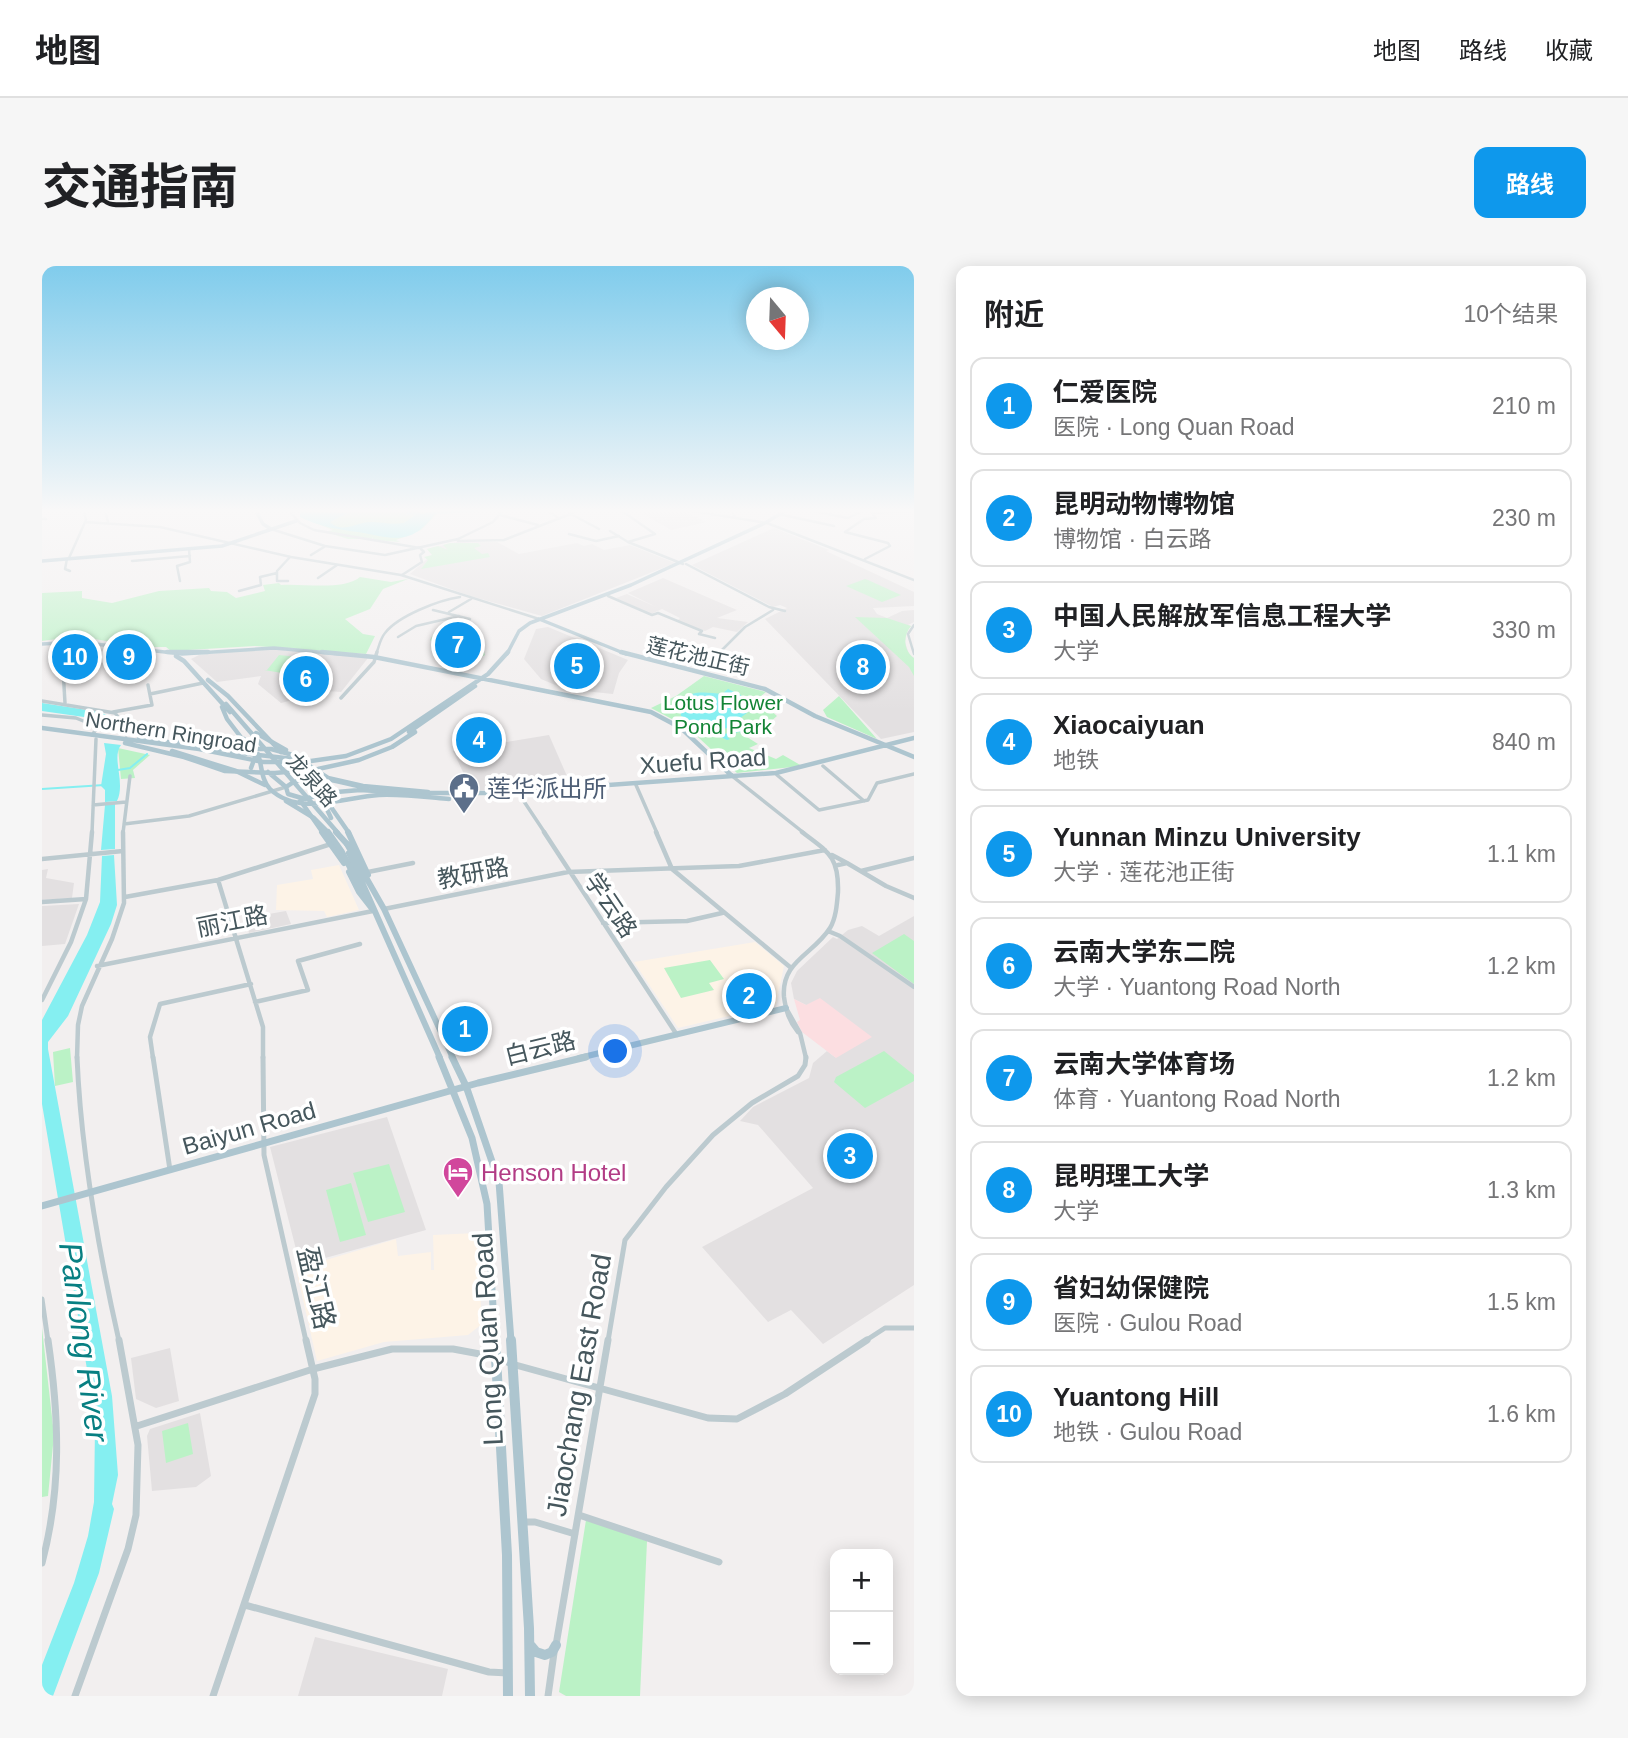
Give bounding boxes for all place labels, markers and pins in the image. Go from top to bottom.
pin: 7 [435,619,481,671]
pin: 10 [52,631,98,683]
pin: 9 [106,631,152,683]
pin: 5 [554,640,600,692]
pin: 8 [840,641,886,693]
pin: 6 [283,653,329,705]
pin: 4 [456,714,502,766]
public building icon: 莲华派出所 [447,771,481,815]
place label: 莲华派出所 [487,775,607,802]
pin: 2 [726,970,772,1022]
pin: 1 [442,1003,488,1055]
pin: 3 [827,1130,873,1182]
hotel icon: Henson Hotel [441,1155,475,1199]
place label: Henson Hotel [481,1159,626,1186]

